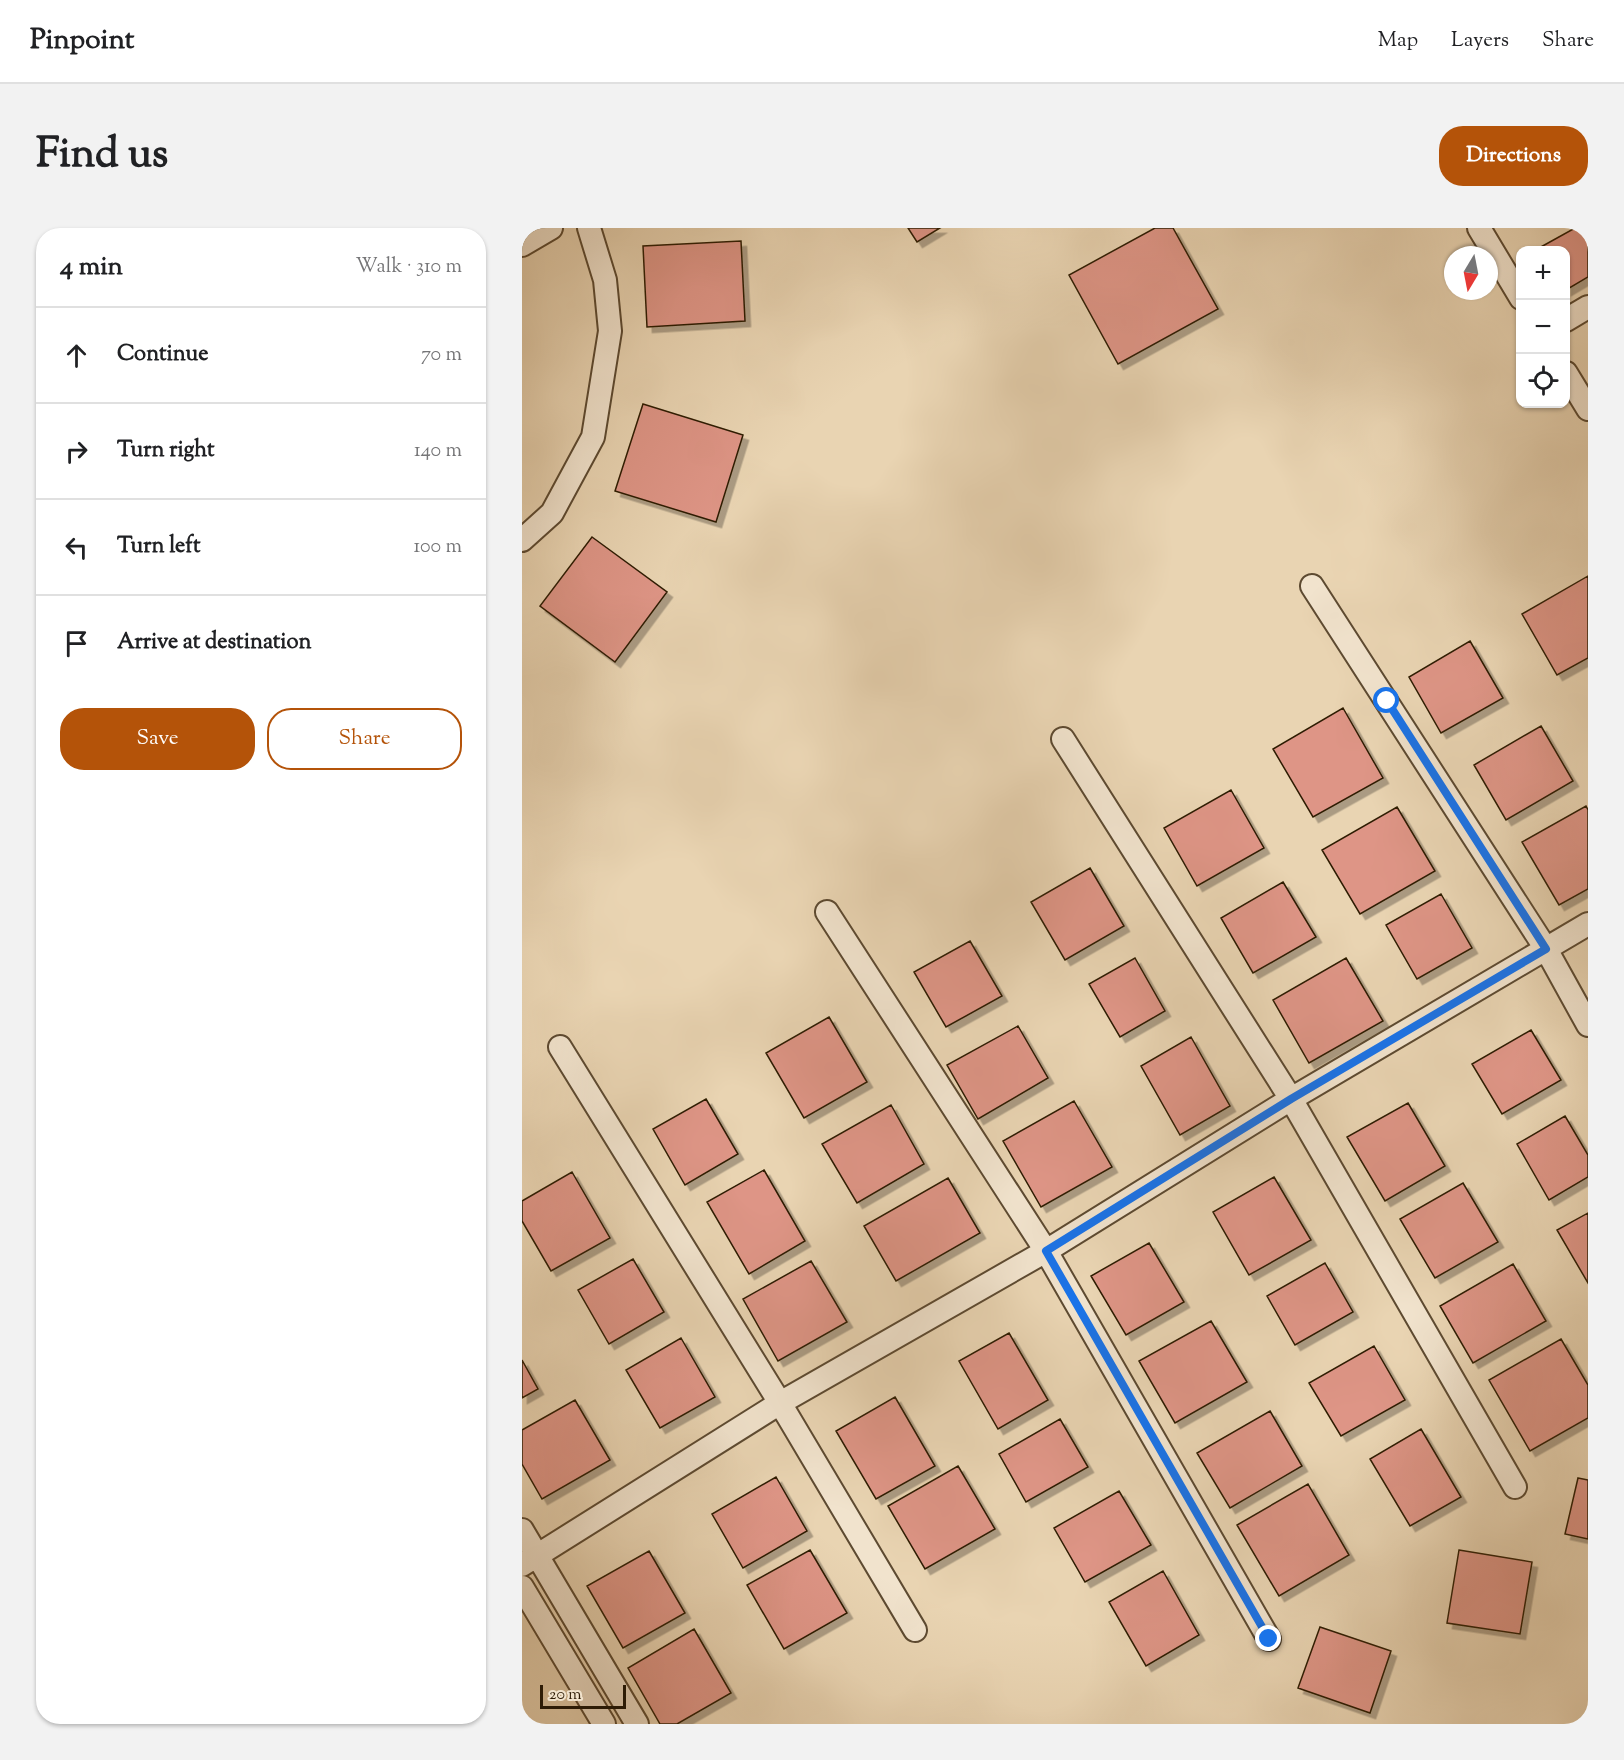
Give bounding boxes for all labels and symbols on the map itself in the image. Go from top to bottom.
north arrow [1444,246,1498,300]
route start [1373,687,1399,713]
route end [1255,1625,1281,1651]
scale bar [540,1682,626,1710]

